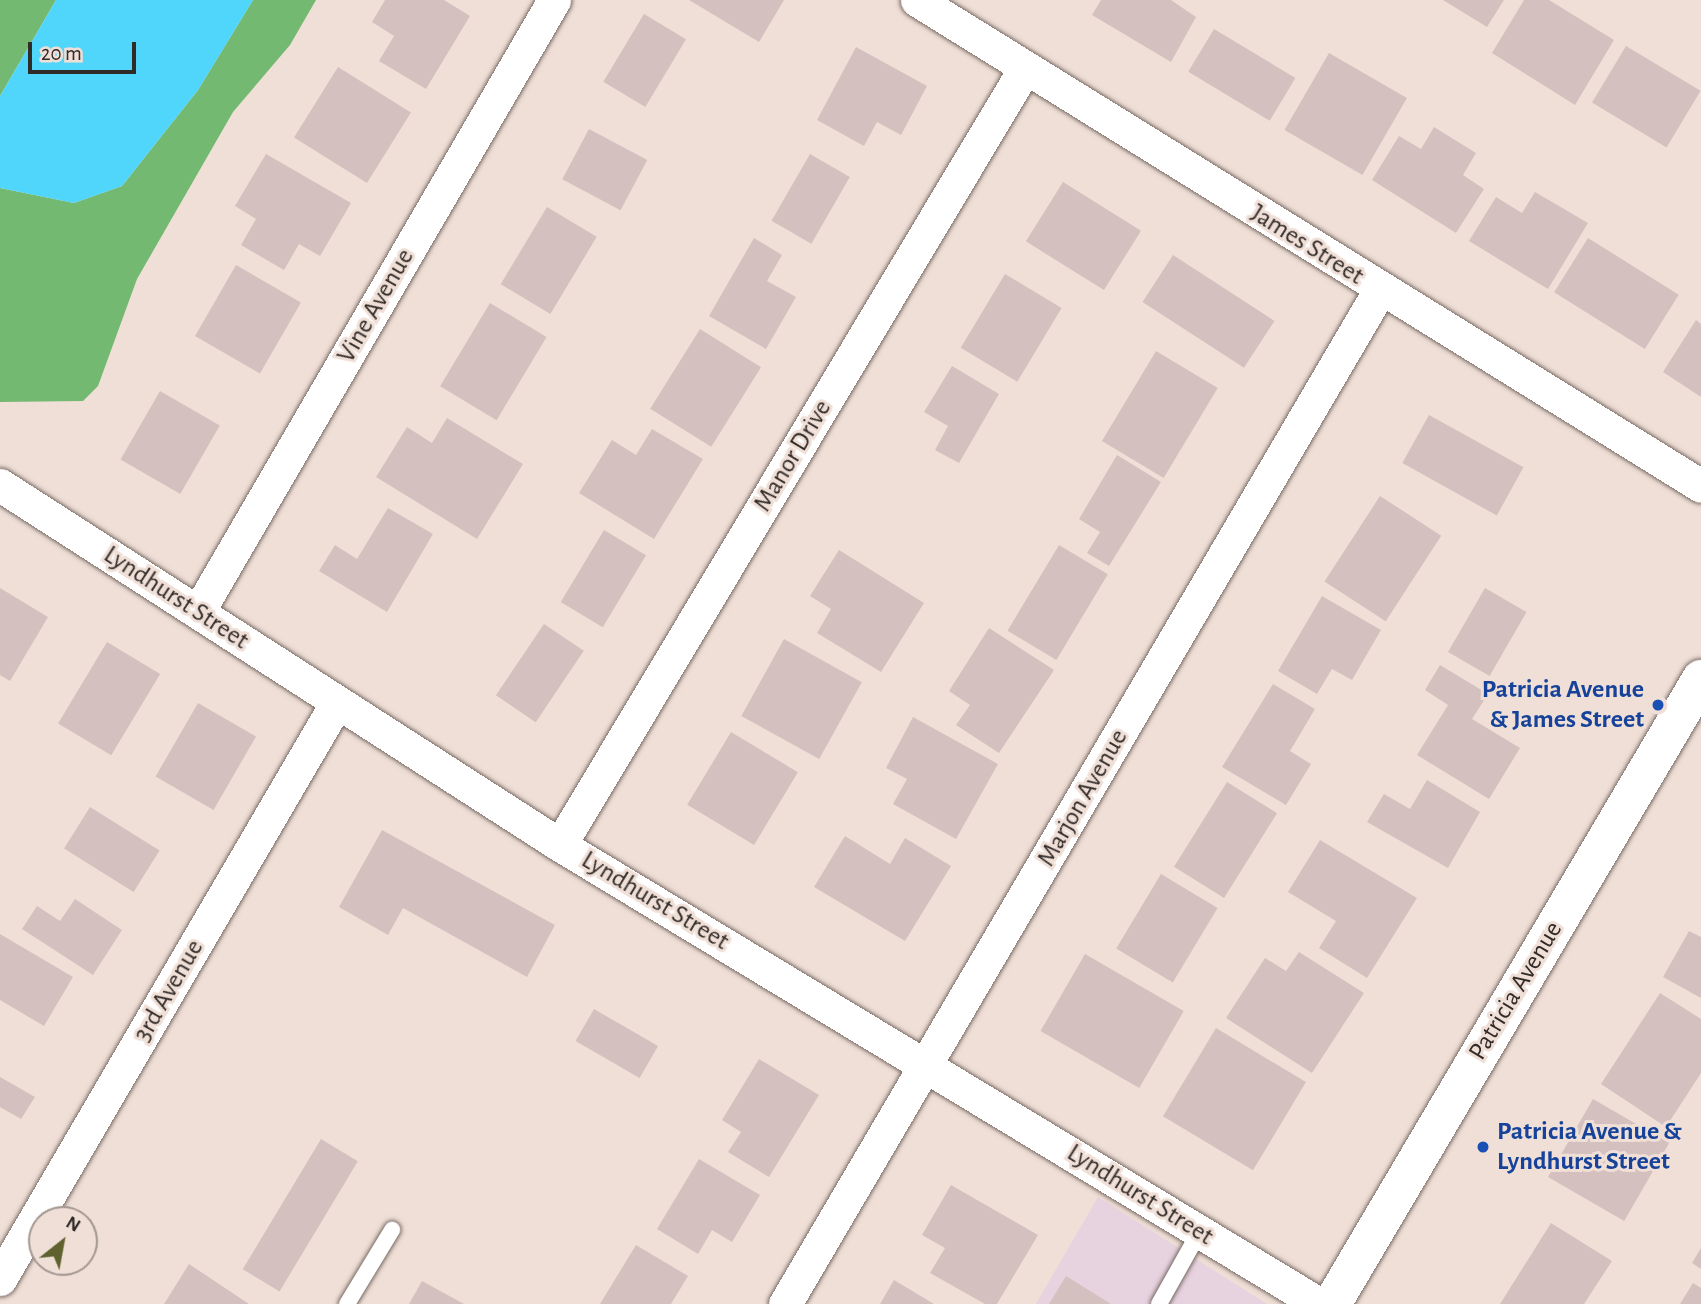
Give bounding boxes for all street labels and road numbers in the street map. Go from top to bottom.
street label: James Street [1245,198,1369,292]
street label: Vine Avenue [331,243,421,369]
street label: Manor Drive [748,395,838,517]
street label: Lyndhurst Street [98,540,254,656]
street label: Marjon Avenue [1031,724,1135,872]
street label: Lyndhurst Street [576,845,734,957]
street label: Patricia Avenue [1462,916,1570,1066]
street label: 3rd Avenue [127,934,211,1048]
street label: Lyndhurst Street [1061,1138,1219,1252]

